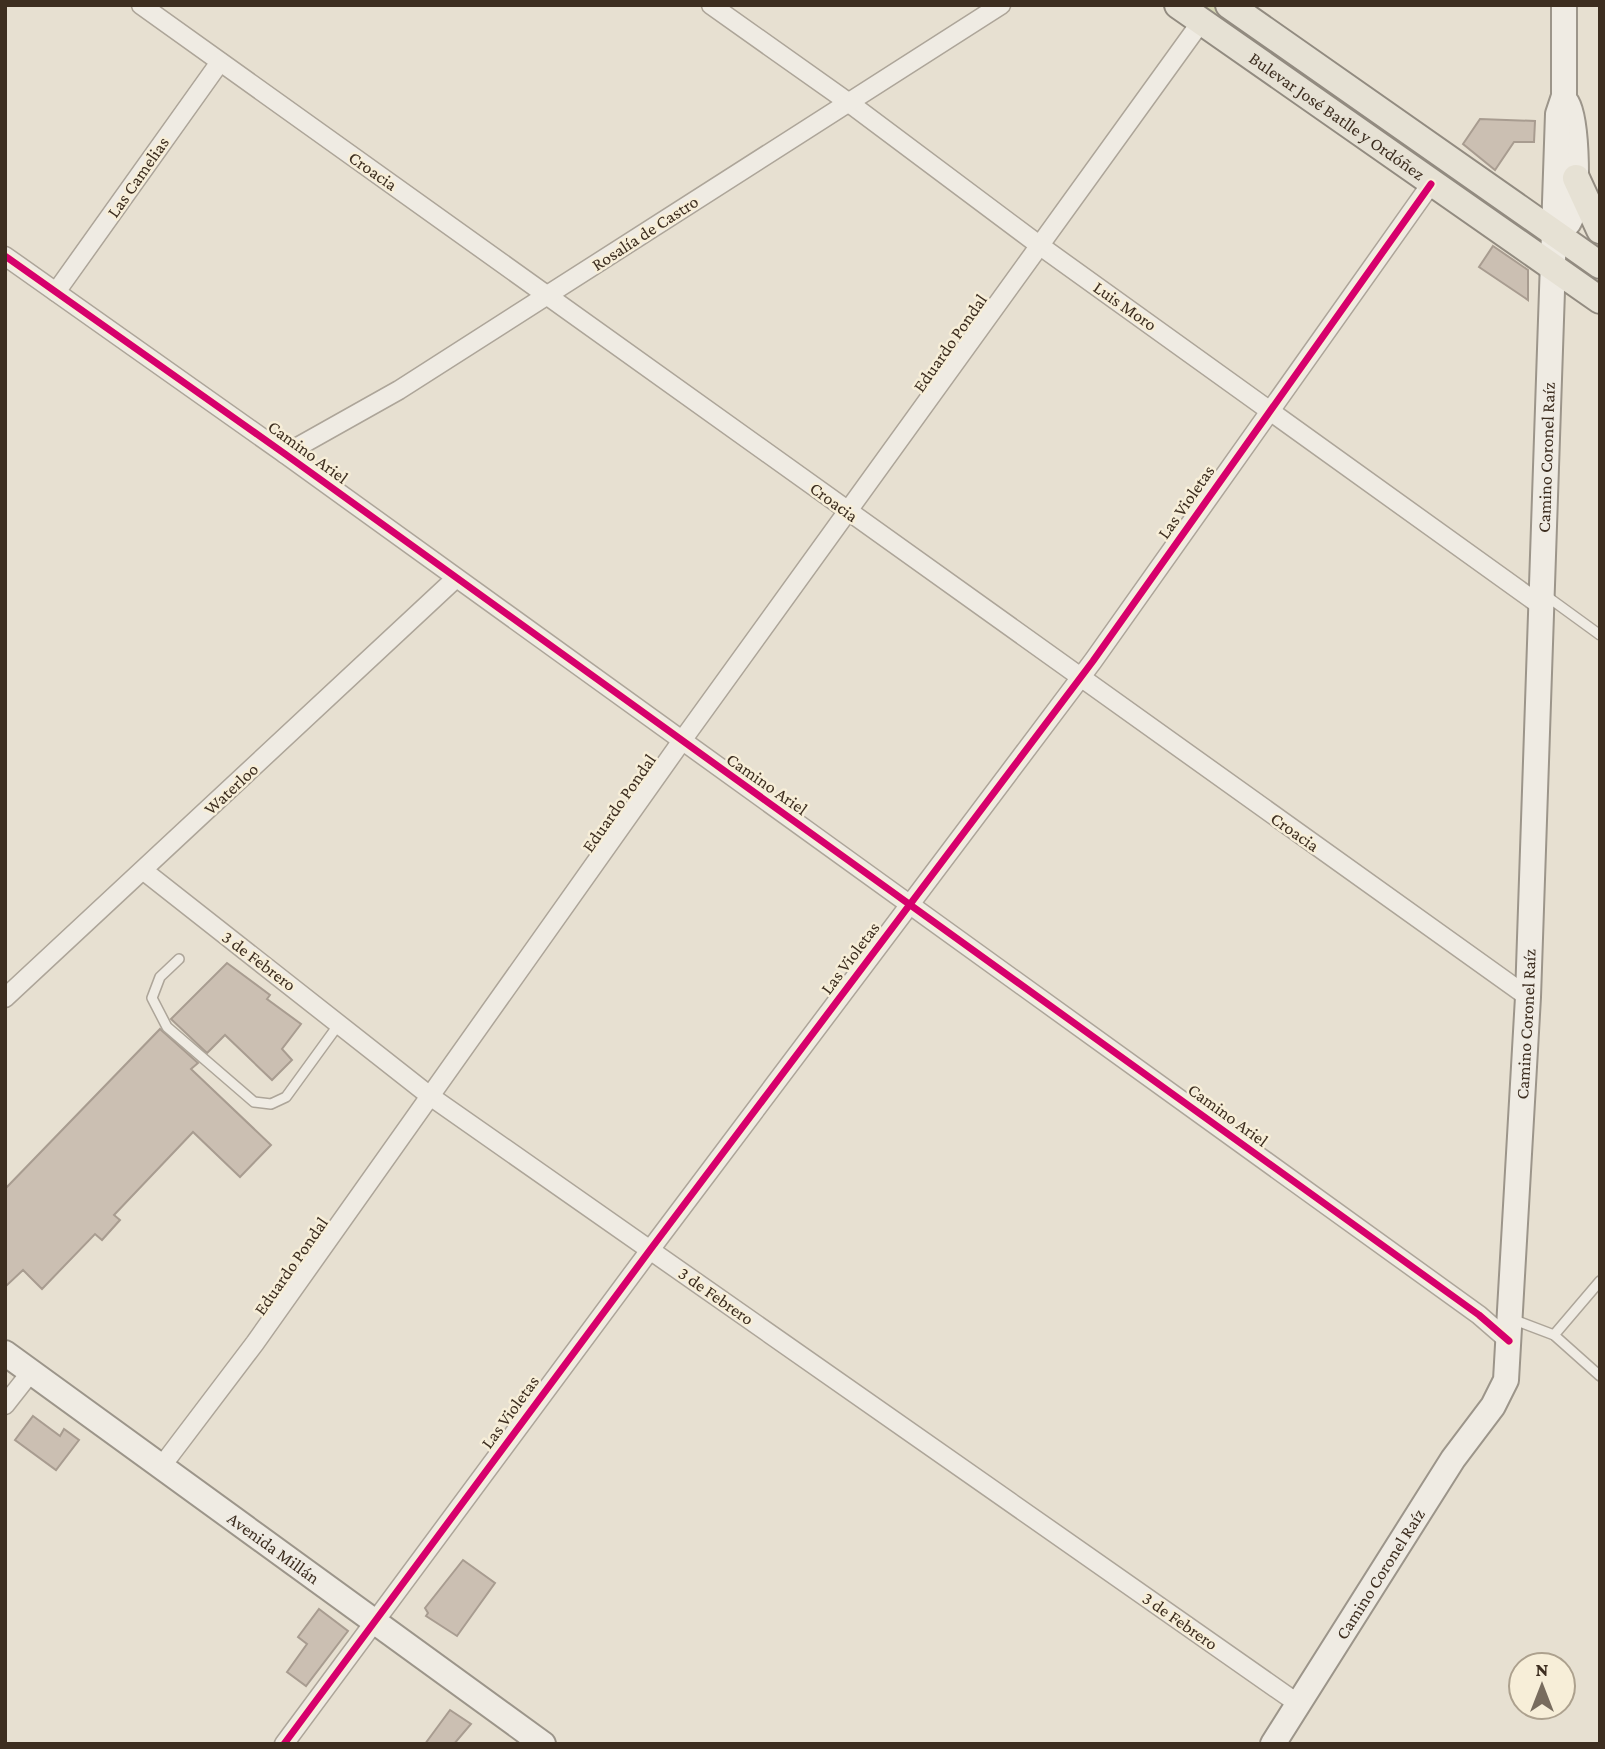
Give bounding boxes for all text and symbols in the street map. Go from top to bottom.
street label: Bulevar José Batlle y Ordóñez [1246,48,1429,185]
street label: Las Camelias [103,133,173,221]
street label: Croacia [345,147,401,195]
street label: Rosalía de Castro [588,191,702,275]
street label: Luis Moro [1090,277,1160,335]
street label: Eduardo Pondal [909,290,991,396]
street label: Camino Coronel Raíz [1534,381,1559,533]
street label: Camino Ariel [264,416,352,488]
street label: Las Violetas [1153,461,1219,543]
street label: Croacia [806,478,862,526]
street label: Camino Ariel [723,749,811,819]
street label: Eduardo Pondal [578,750,660,856]
street label: Waterloo [200,759,262,819]
street label: Croacia [1267,808,1323,856]
street label: Las Violetas [816,918,884,998]
street label: 3 de Febrero [218,927,300,995]
street label: Camino Coronel Raíz [1512,948,1540,1100]
street label: Camino Ariel [1184,1079,1272,1151]
street label: Eduardo Pondal [250,1213,332,1319]
street label: 3 de Febrero [675,1263,757,1329]
street label: Las Violetas [477,1372,543,1452]
street label: Camino Coronel Raíz [1332,1505,1429,1643]
street label: Avenida Millán [224,1508,324,1588]
street label: 3 de Febrero [1139,1588,1221,1654]
north arrow [1507,1651,1577,1721]
text: N [1536,1659,1549,1680]

